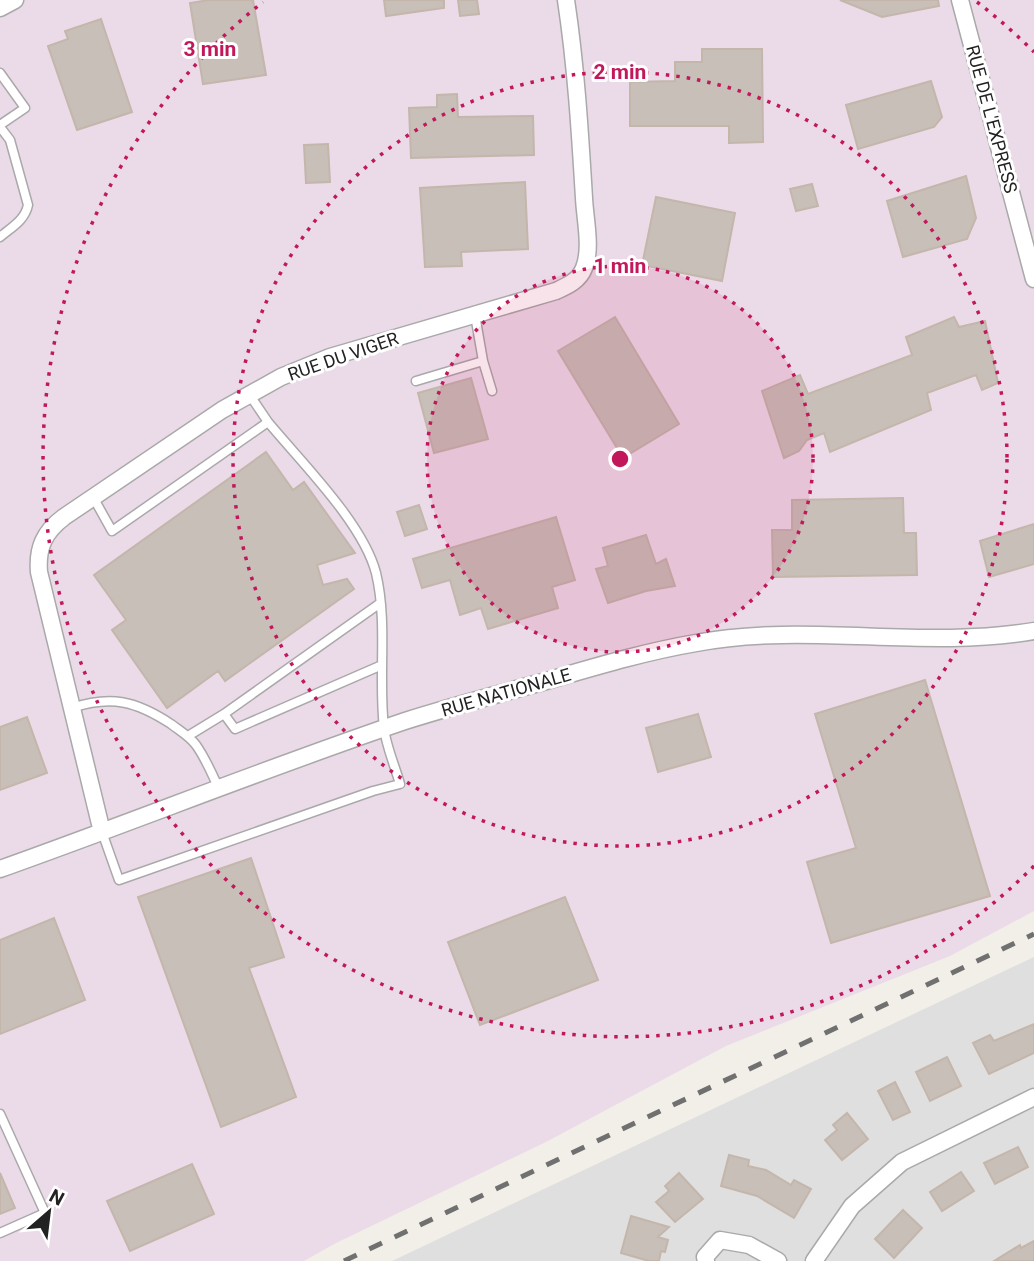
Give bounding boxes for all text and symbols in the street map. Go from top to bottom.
text: 3 min [184,37,236,61]
street label: RUE DE L'EXPRESS [962,43,1022,196]
text: 2 min [594,60,646,84]
text: 1 min [594,254,646,278]
street label: RUE DU VIGER [285,327,401,385]
centre of rings [608,447,632,471]
street label: RUE NATIONALE [439,663,573,721]
north arrow [14,1177,84,1247]
text: N [45,1184,68,1211]

